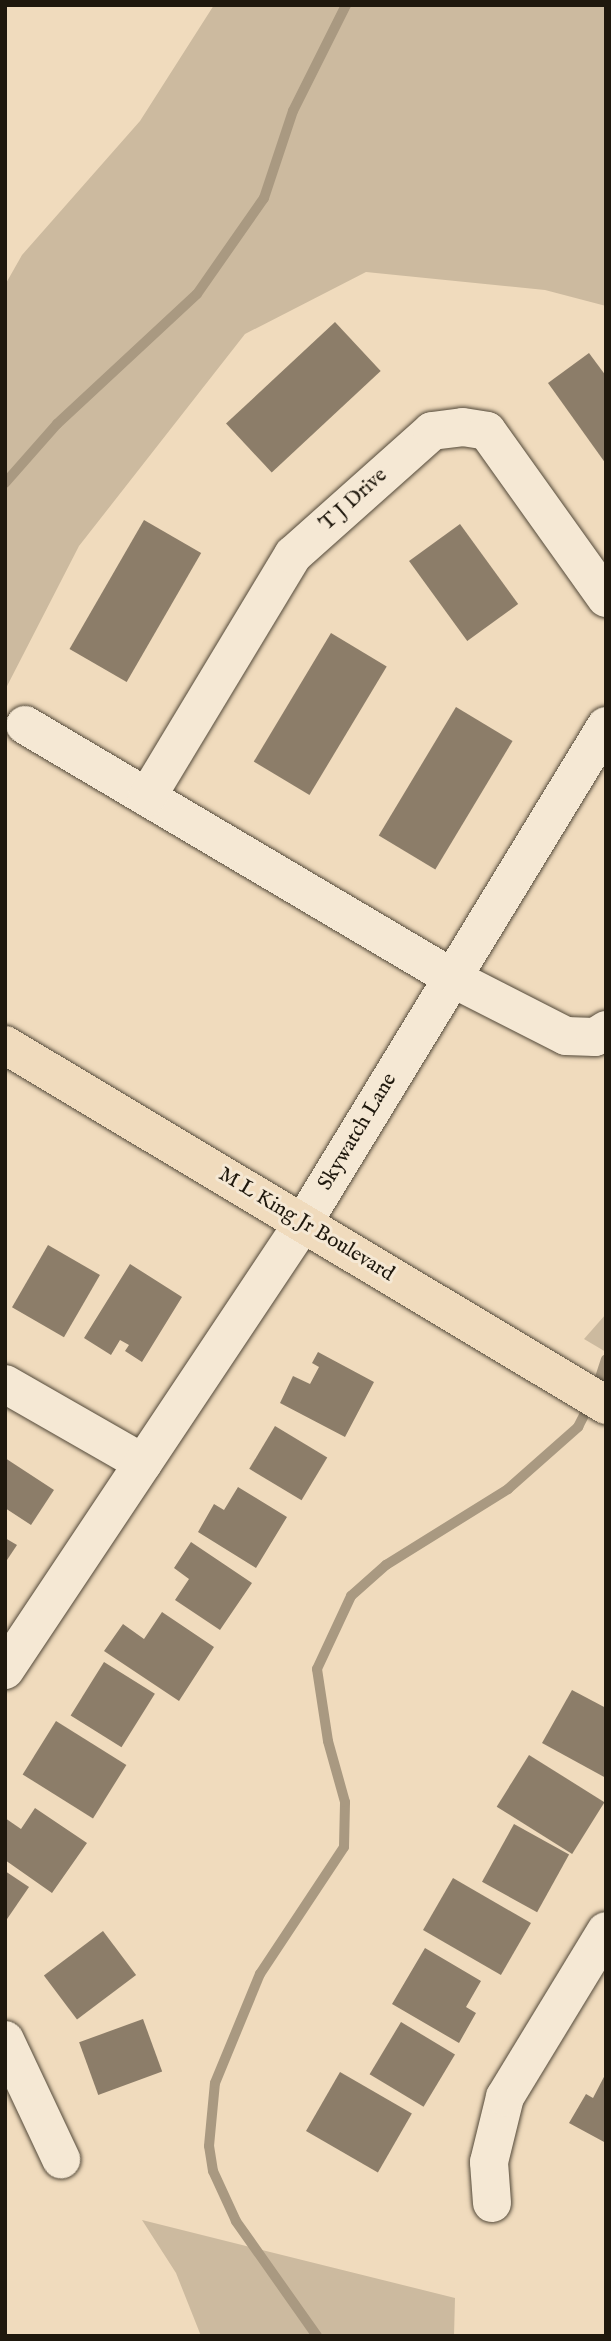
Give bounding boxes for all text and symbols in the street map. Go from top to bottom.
street label: T J Drive [315,463,393,537]
street label: Skywatch Lane [313,1069,403,1195]
street label: M L King Jr Boulevard [214,1163,398,1287]

